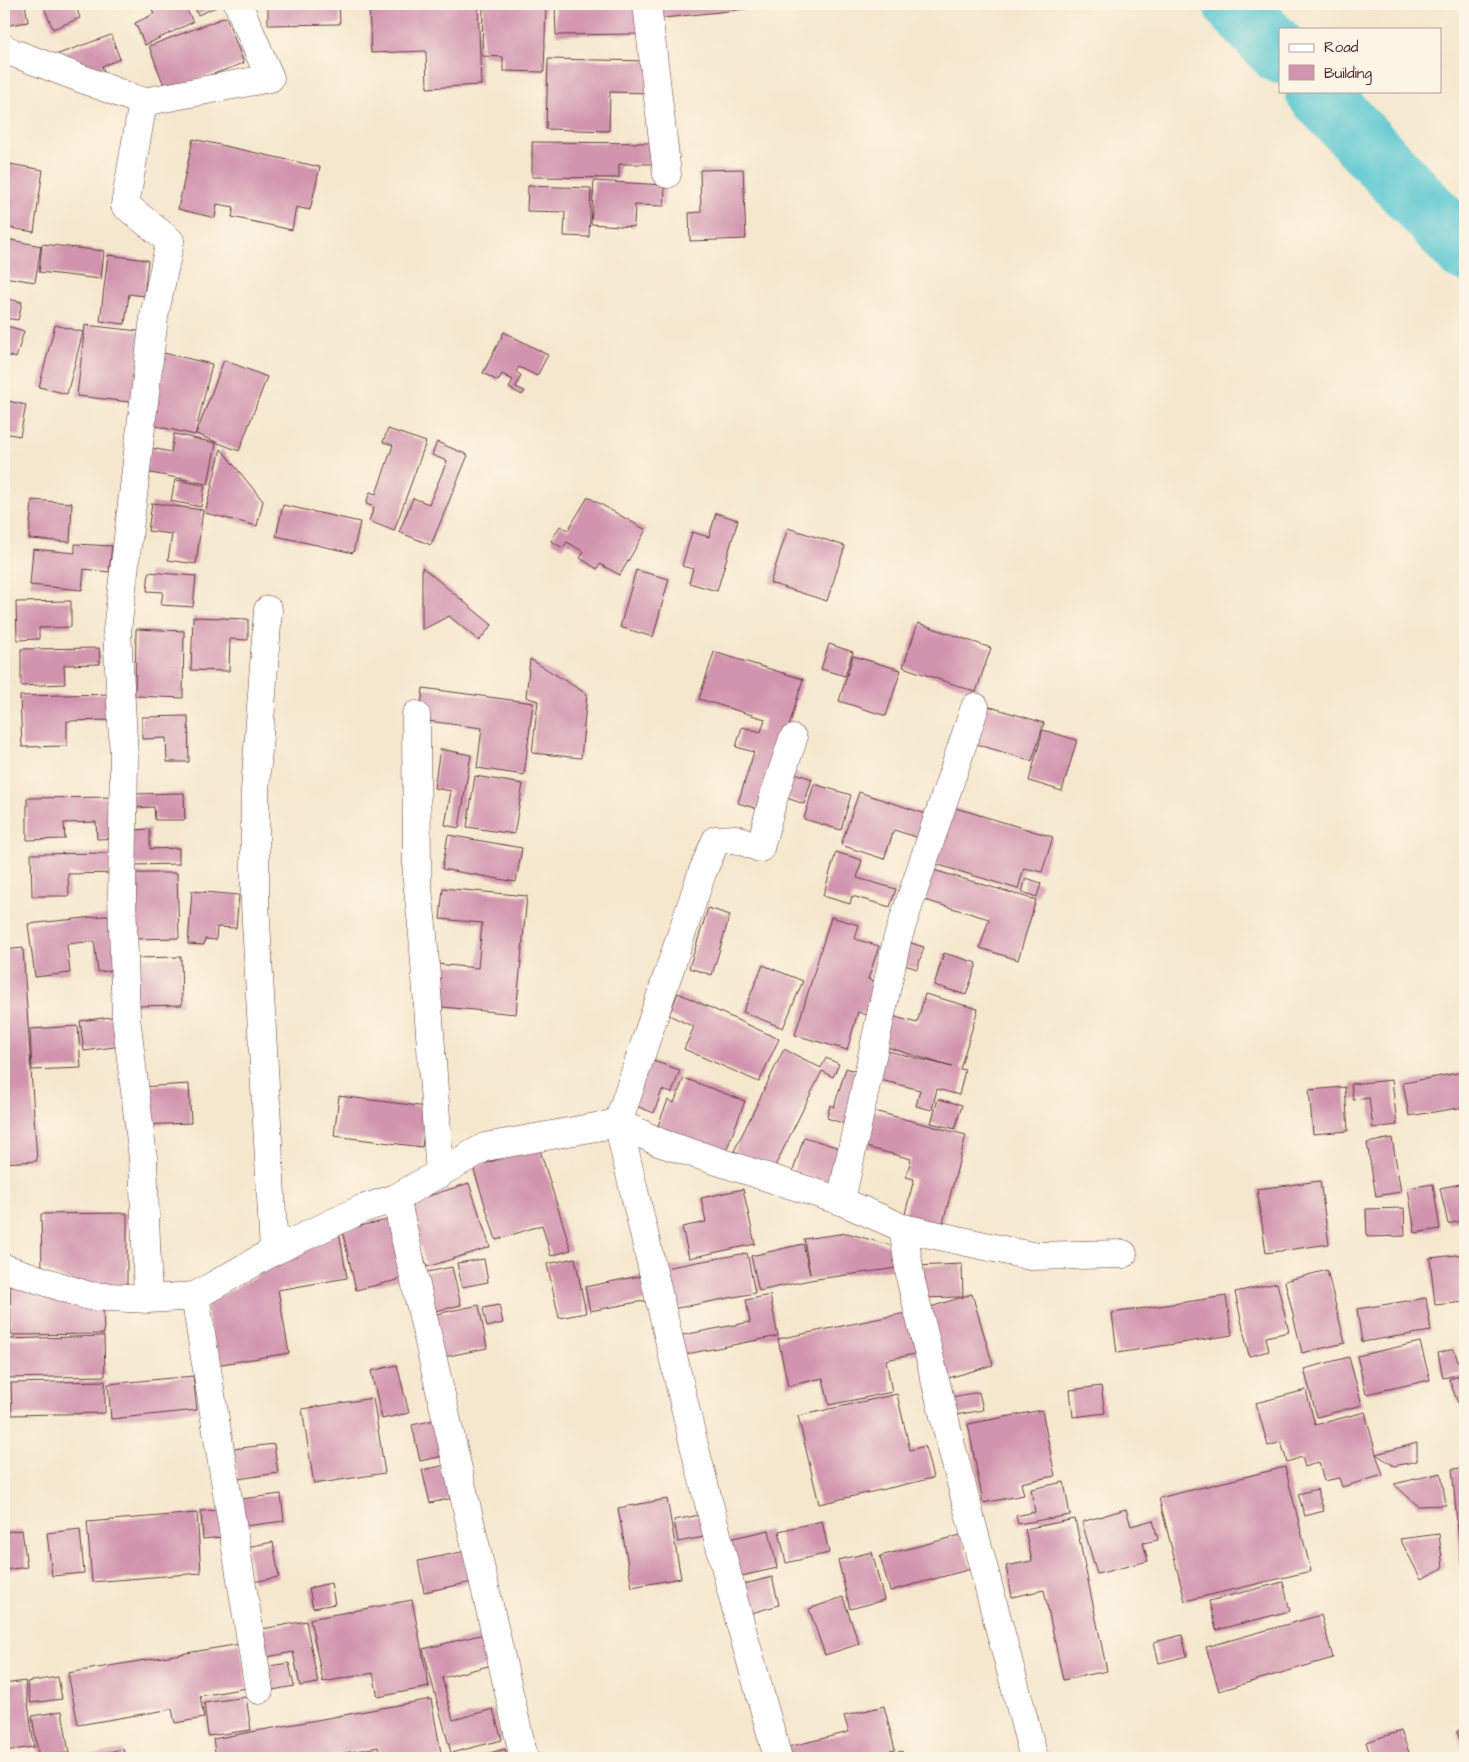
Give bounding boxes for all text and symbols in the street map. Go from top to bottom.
legend [1279,28,1442,92]
text: Road [1324,37,1359,58]
text: Building [1324,63,1372,85]

